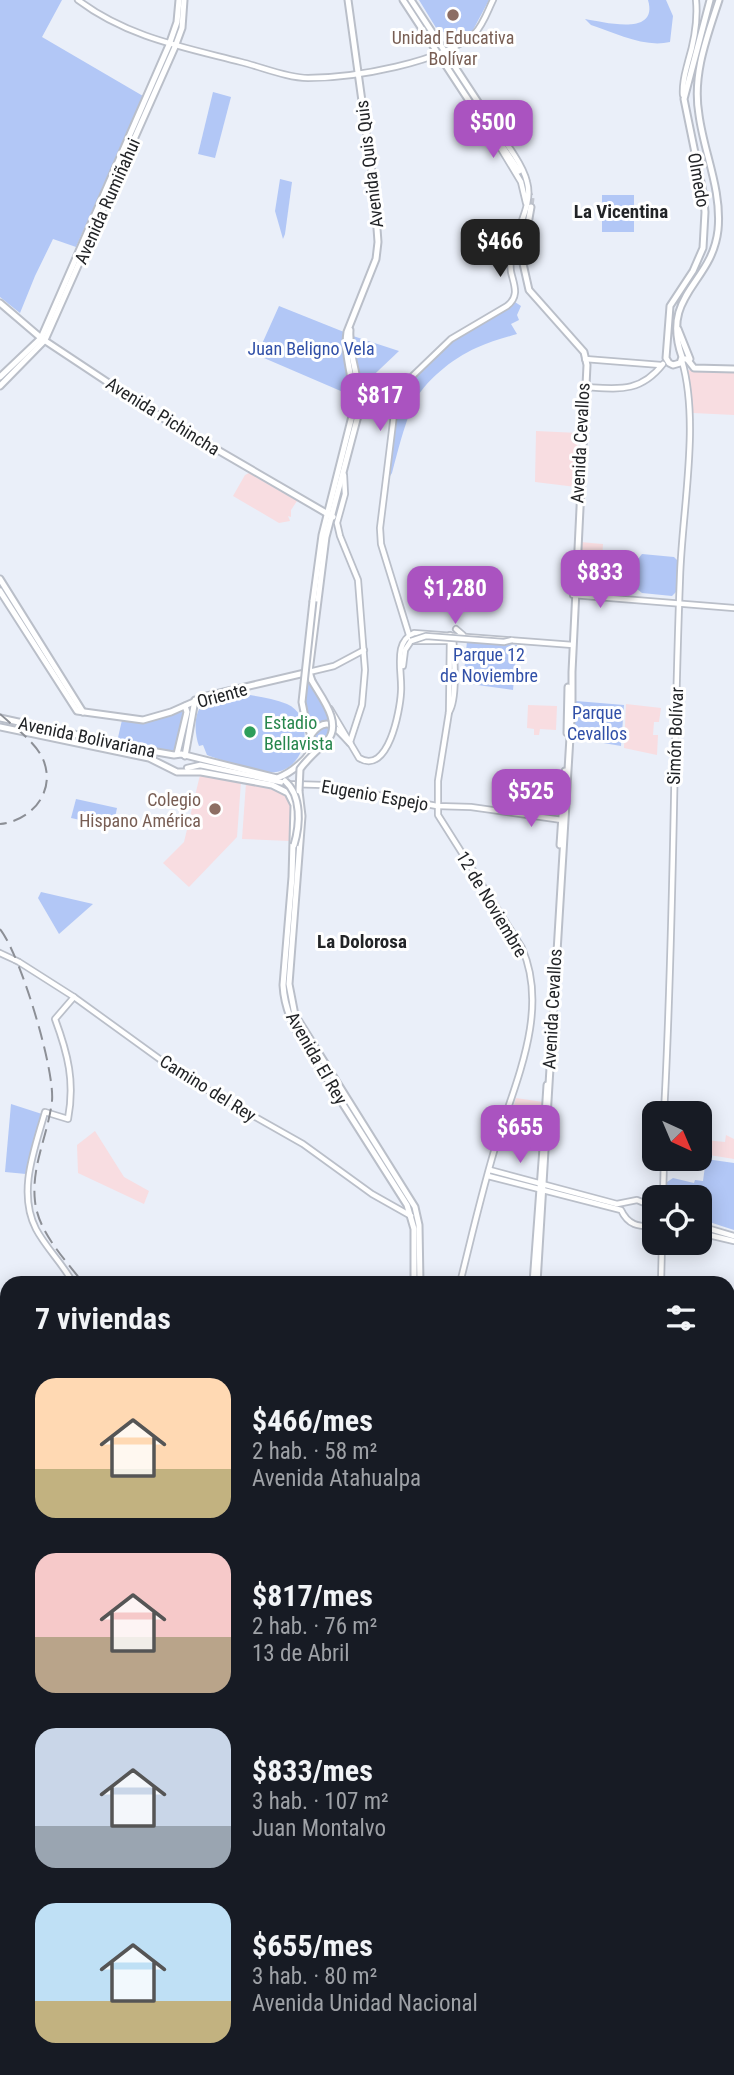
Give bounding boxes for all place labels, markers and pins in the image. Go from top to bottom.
marker: Unidad Educativa Bolívar [445,7,461,23]
place label: Unidad Educativa Bolívar [392,27,514,69]
pin: $500 [452,100,534,160]
pin: $466 [459,219,541,279]
pin: $817 [339,374,421,433]
pin: $833 [559,550,641,610]
pin: $1,280 [398,566,512,626]
place label: Estadio Bellavista [264,712,333,754]
marker: Estadio Bellavista [242,724,258,740]
pin: $525 [490,770,572,829]
place label: Colegio Hispano América [79,789,201,831]
marker: Colegio Hispano América [207,801,223,817]
pin: $655 [479,1106,561,1165]

